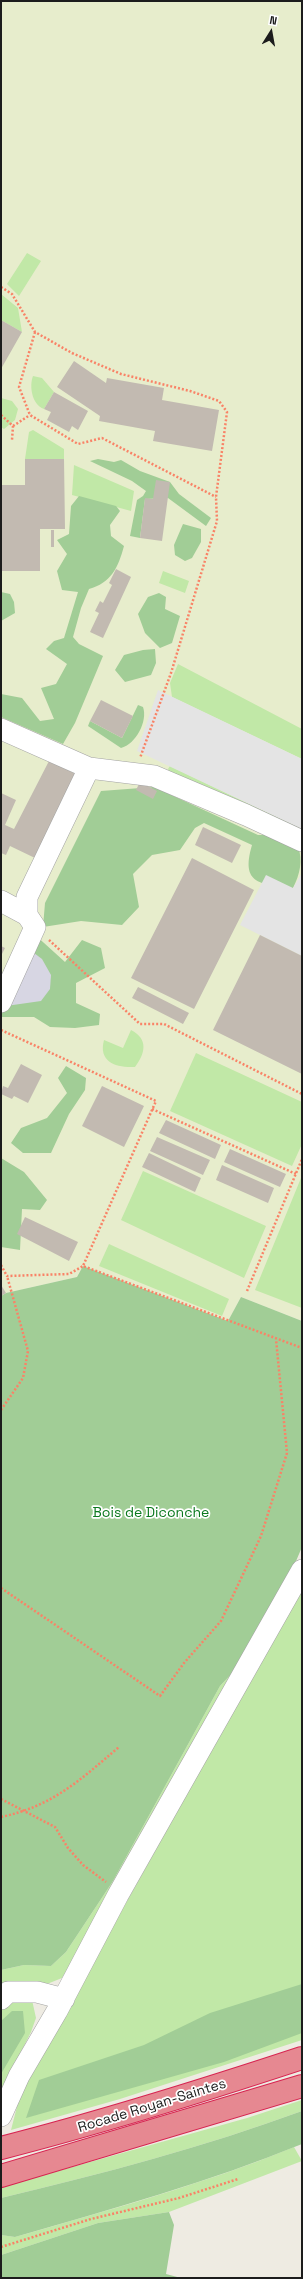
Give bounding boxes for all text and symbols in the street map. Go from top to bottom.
north arrow [251,12,291,52]
text: N [268,13,278,28]
park label: Bois de Diconche [93,1505,209,1521]
street label: Rocade Royan-Saintes [76,2075,228,2137]

